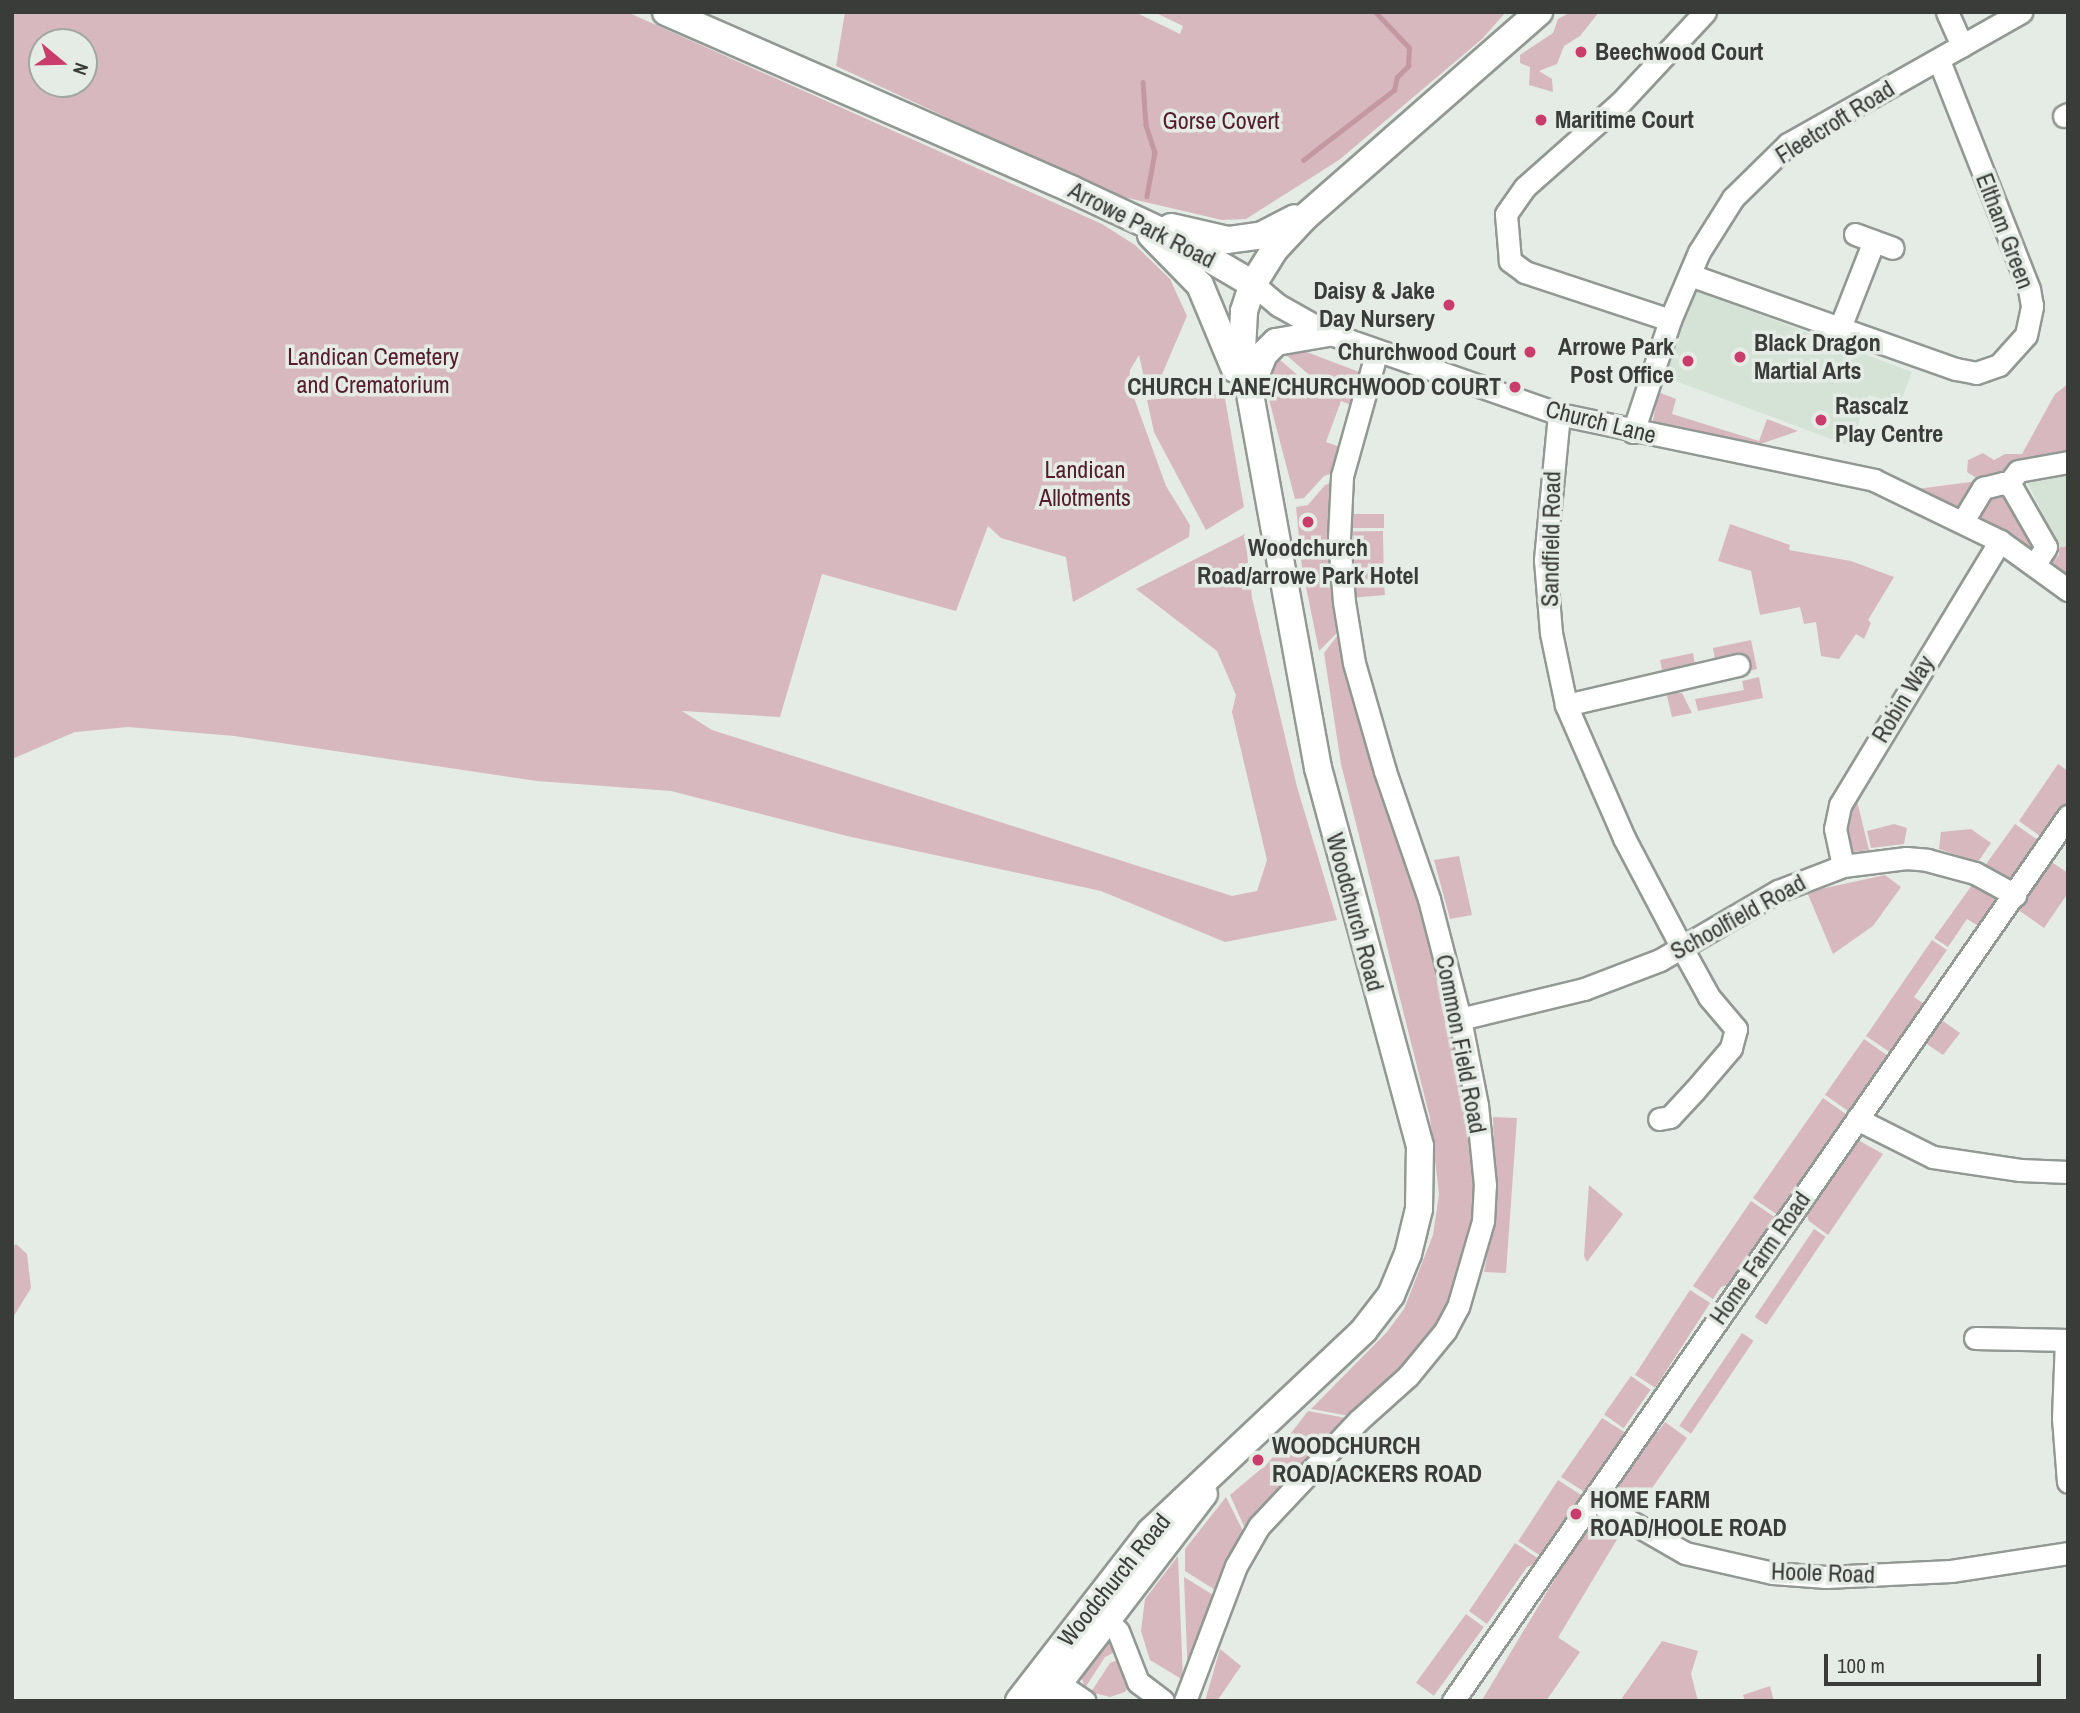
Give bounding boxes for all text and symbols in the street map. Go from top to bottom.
north arrow [28,28,98,98]
place label: Beechwood Court [1595,38,1763,66]
marker: Beechwood Court [1573,44,1589,60]
text: N [67,60,95,79]
street label: Fleetcroft Road [1770,74,1900,170]
place label: Maritime Court [1555,106,1694,134]
park label: Gorse Covert [1162,107,1280,135]
marker: Maritime Court [1533,112,1549,128]
street label: Eltham Green [1970,169,2040,293]
street label: Arrowe Park Road [1064,176,1220,274]
place label: Daisy & Jake Day Nursery [1314,277,1435,333]
marker: Daisy & Jake Day Nursery [1441,297,1457,313]
place label: Black Dragon Martial Arts [1754,329,1881,385]
place label: Arrowe Park Post Office [1558,333,1674,389]
place label: Churchwood Court [1338,338,1516,366]
park label: Landican Cemetery and Crematorium [287,343,459,399]
marker: Churchwood Court [1522,344,1538,360]
marker: Black Dragon Martial Arts [1732,349,1748,365]
marker: Arrowe Park Post Office [1680,353,1696,369]
place label: CHURCH LANE/CHURCHWOOD COURT [1127,373,1501,401]
marker: CHURCH LANE/CHURCHWOOD COURT [1507,379,1523,395]
place label: Rascalz Play Centre [1835,392,1943,448]
street label: Church Lane [1543,394,1659,450]
marker: Rascalz Play Centre [1813,412,1829,428]
park label: Landican Allotments [1039,456,1131,512]
street label: Sandfield Road [1535,471,1567,607]
marker: Woodchurch Road/arrowe Park Hotel [1300,514,1316,530]
place label: Woodchurch Road/arrowe Park Hotel [1197,534,1419,590]
street label: Robin Way [1866,650,1940,748]
street label: Woodchurch Road [1320,830,1390,994]
street label: Schoolfield Road [1665,868,1811,966]
street label: Common Field Road [1430,952,1492,1136]
street label: Home Farm Road [1704,1186,1816,1330]
place label: WOODCHURCH ROAD/ACKERS ROAD [1272,1432,1482,1488]
marker: WOODCHURCH ROAD/ACKERS ROAD [1250,1452,1266,1468]
place label: HOME FARM ROAD/HOOLE ROAD [1590,1486,1787,1542]
marker: HOME FARM ROAD/HOOLE ROAD [1568,1506,1584,1522]
street label: Woodchurch Road [1052,1508,1176,1652]
street label: Hoole Road [1771,1557,1875,1589]
scale bar [1828,1640,2045,1684]
text: 100 m [1837,1651,1885,1680]

